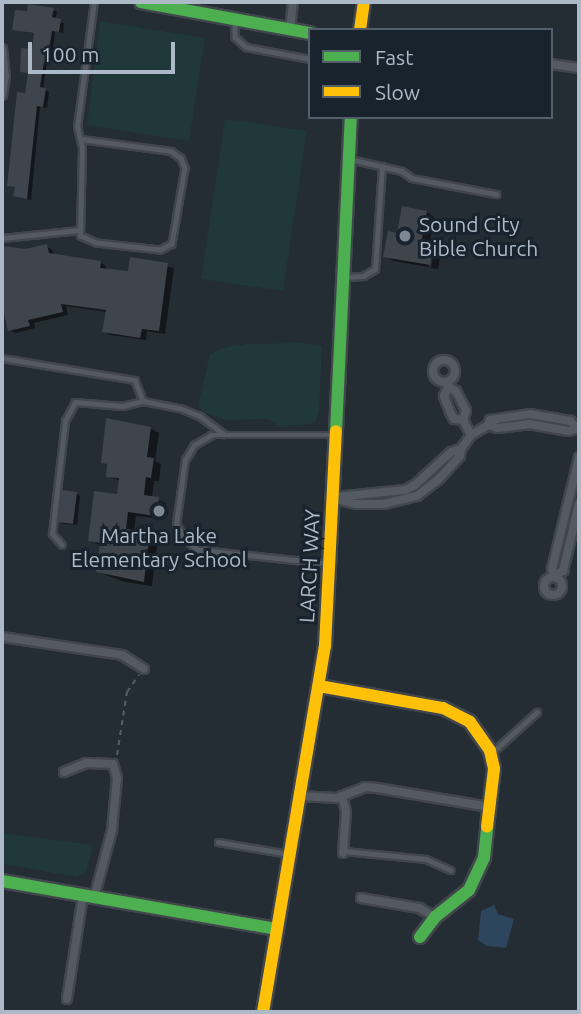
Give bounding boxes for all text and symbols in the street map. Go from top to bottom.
scale bar [32,28,178,72]
legend [308,28,553,119]
text: 100 m [41,42,99,66]
text: Fast [375,45,413,69]
text: Slow [375,80,420,104]
place label: Sound City Bible Church [419,211,538,261]
marker: Sound City Bible Church [397,228,413,244]
marker: Martha Lake Elementary School [151,503,167,519]
street label: LARCH WAY [293,509,325,623]
place label: Martha Lake Elementary School [71,522,247,572]

